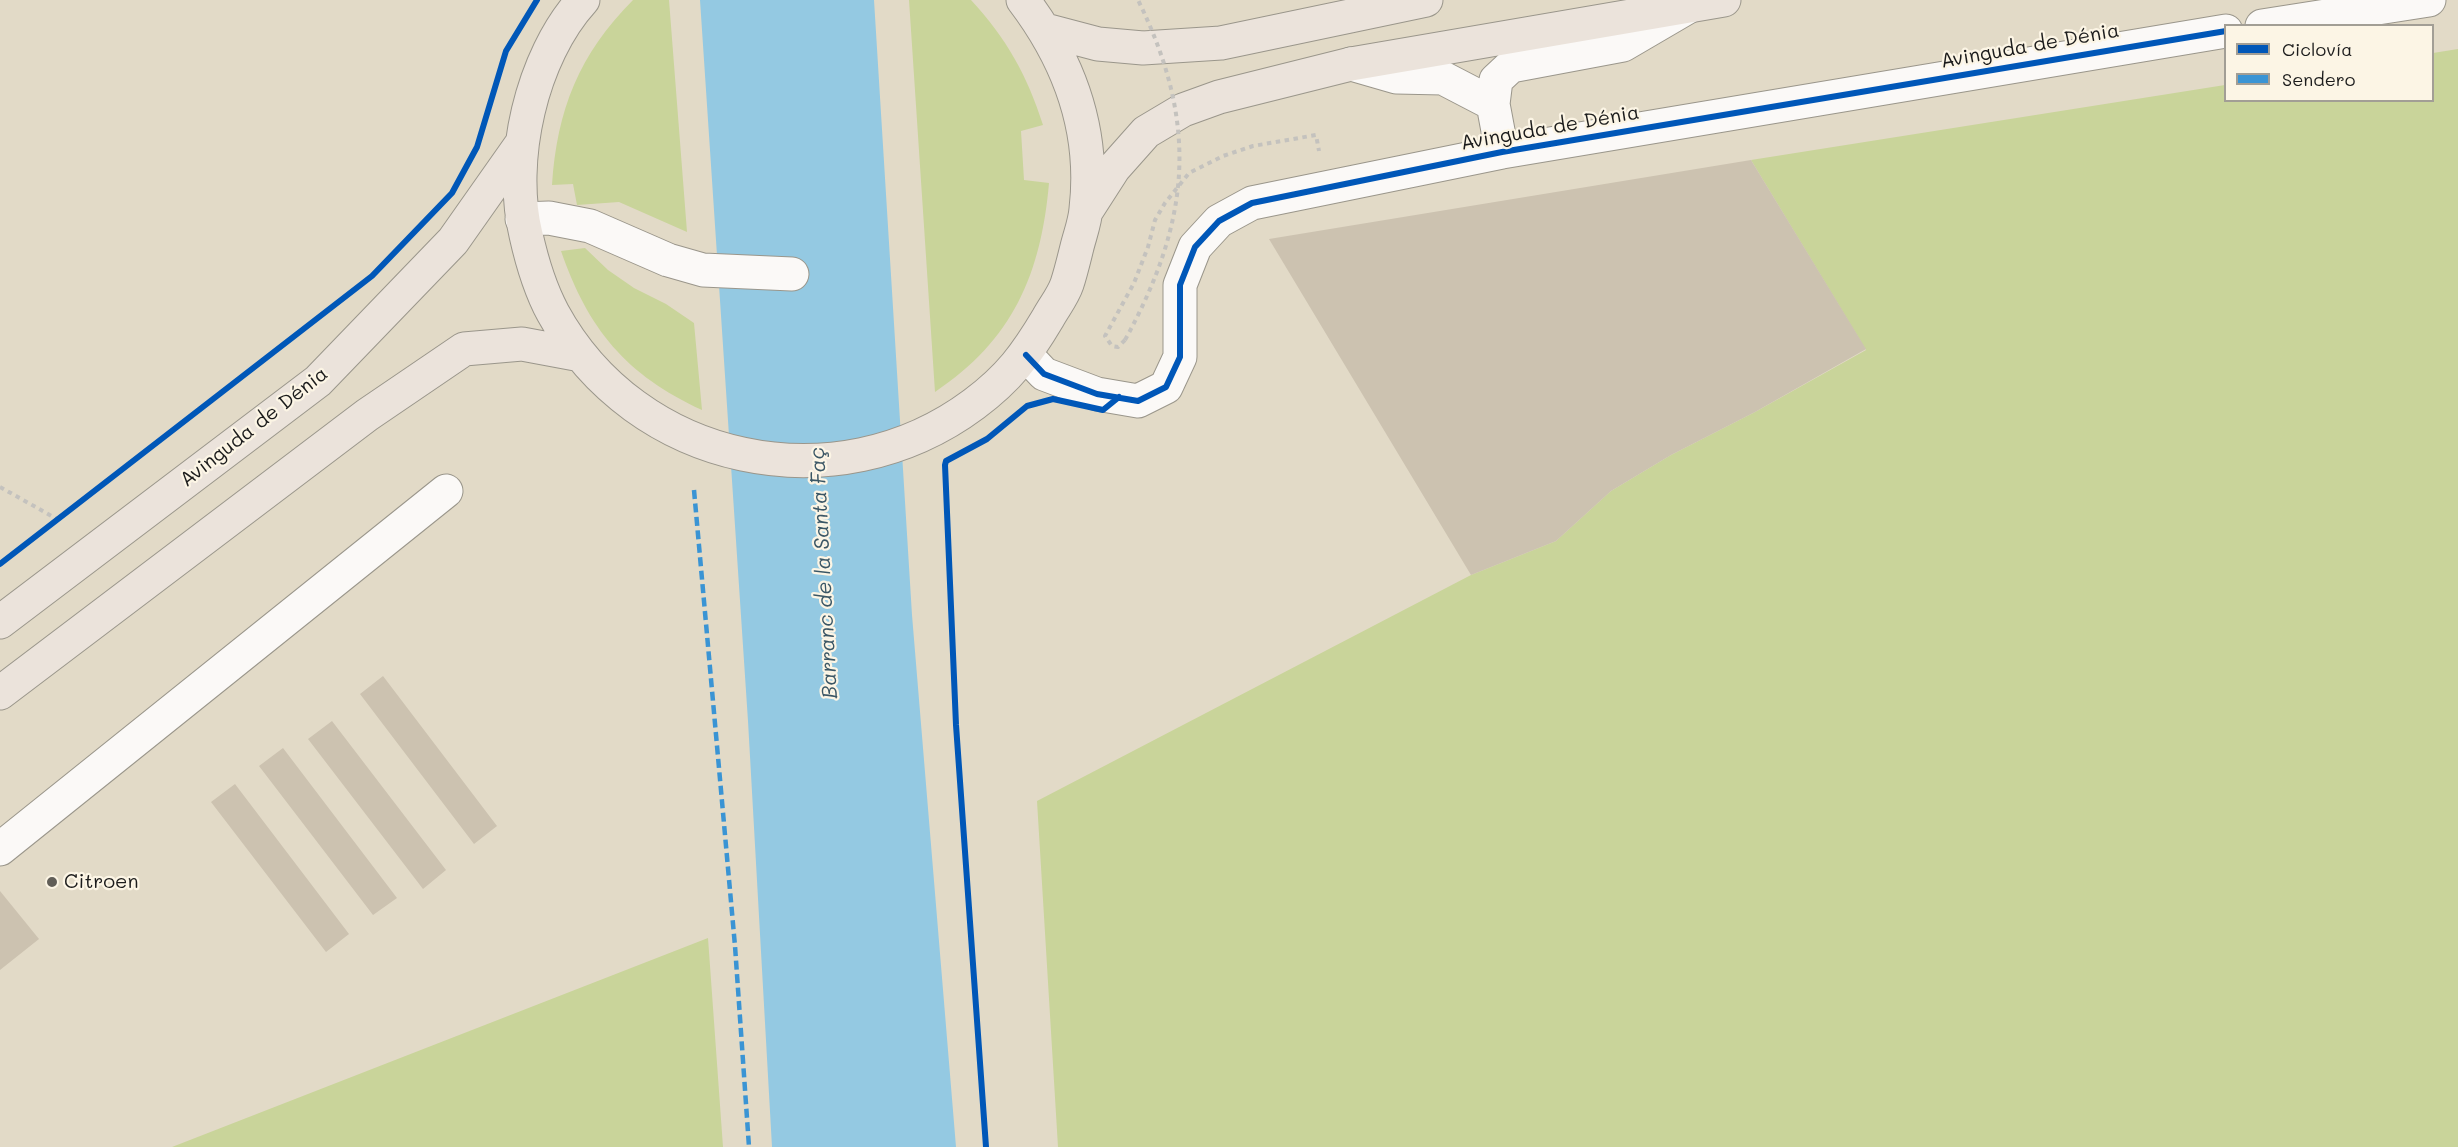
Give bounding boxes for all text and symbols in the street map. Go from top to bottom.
street label: Avinguda de Dénia [1939,18,2121,74]
legend [2224,24,2434,102]
text: Ciclovía [2282,37,2353,61]
text: Sendero [2282,67,2356,91]
street label: Avinguda de Dénia [1459,100,1641,156]
street label: Avinguda de Dénia [175,362,333,492]
water label: Barranc de la Santa Faç [805,447,843,699]
place label: Citroen [64,870,139,894]
marker: Citroen [45,875,59,889]

